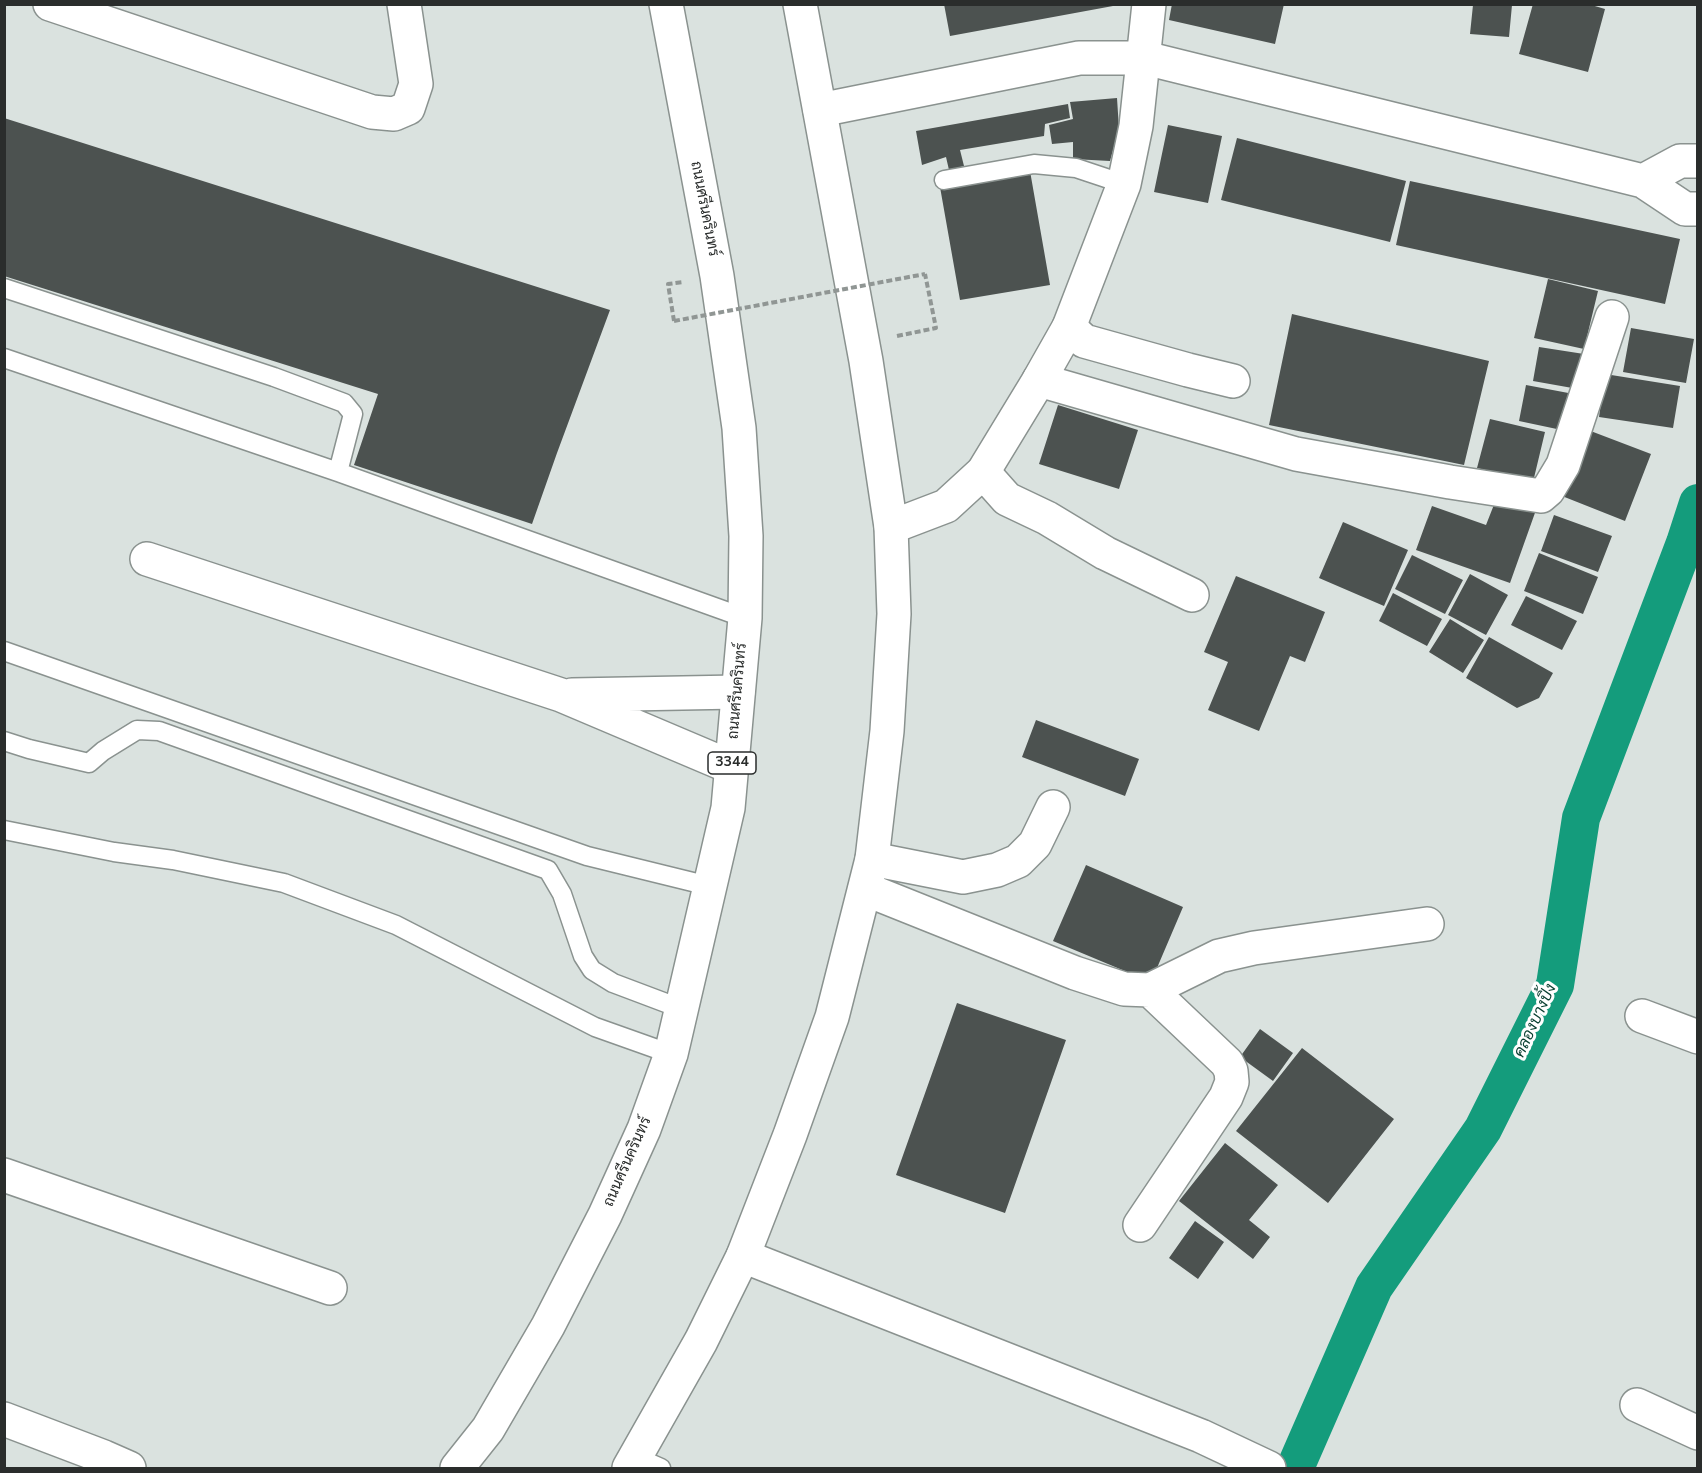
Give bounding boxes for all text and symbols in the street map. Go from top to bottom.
street label: ถนนศรีนครินทร์ [686,160,722,258]
street label: ถนนศรีนครินทร์ [725,642,751,740]
road number: 3344 [708,752,756,774]
water label: คลองบางปิ้ง [1511,981,1561,1061]
street label: ถนนศรีนครินทร์ [600,1114,656,1210]

